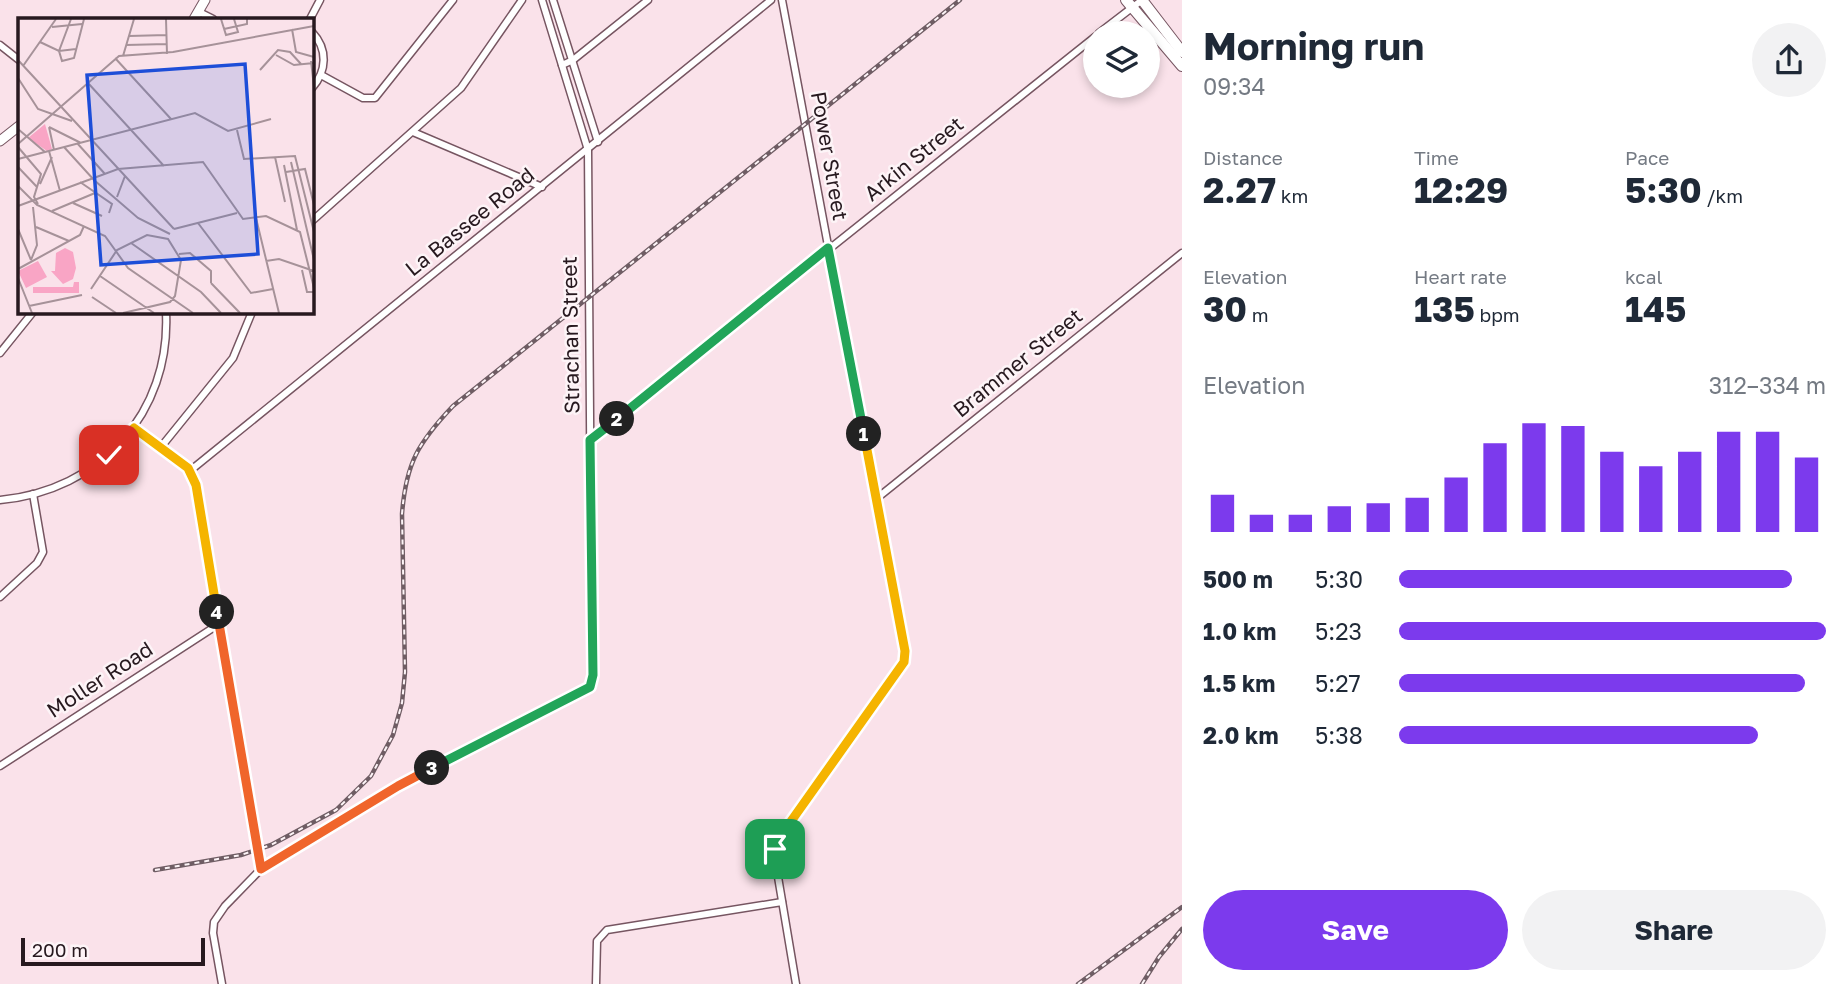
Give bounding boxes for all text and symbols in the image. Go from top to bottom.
inset map [18,18,313,313]
map controls [1083,21,1160,98]
button: layers [1083,21,1160,98]
text: Morning run [1203,23,1424,68]
button: share [1752,23,1826,97]
text: 09:34 [1203,72,1266,100]
street label: Power Street [806,89,854,222]
street label: Arkin Street [859,110,968,206]
text: Distance [1203,146,1283,169]
text: Time [1414,146,1459,169]
text: Pace [1625,146,1669,169]
street label: La Bassee Road [400,161,539,281]
text: 2.27 [1203,169,1276,211]
text: 12:29 [1414,169,1508,211]
text: 5:30 [1625,169,1702,211]
text: km [1276,184,1308,207]
text: /km [1702,184,1743,207]
street label: Strachan Street [556,256,584,414]
text: Elevation [1203,265,1288,288]
text: Heart rate [1414,265,1507,288]
text: kcal [1625,265,1663,288]
text: 30 [1203,288,1247,330]
text: 135 [1414,288,1475,330]
text: 145 [1625,288,1686,330]
street label: Brammer Street [947,302,1087,422]
text: m [1247,303,1269,326]
text: bpm [1475,303,1520,326]
text: Elevation [1203,371,1305,399]
text: 312–334 m [1709,371,1826,399]
pin: 2 [600,402,634,436]
text: 2 [611,407,622,430]
pin: 1 [846,416,882,452]
text: 1 [859,422,868,445]
pin [79,425,139,485]
icon: check [90,436,128,474]
text: 500 m [1203,565,1273,593]
text: 5:30 [1315,565,1363,593]
pin: 4 [200,594,234,630]
text: 4 [211,600,222,623]
text: 1.0 km [1203,617,1276,645]
text: 5:23 [1315,617,1362,645]
street label: Moller Road [42,635,157,723]
text: 1.5 km [1203,669,1275,697]
text: 5:27 [1315,669,1361,697]
text: 2.0 km [1203,721,1279,749]
text: 5:38 [1315,721,1363,749]
pin: 3 [414,750,450,786]
text: 3 [426,756,437,779]
pin [745,819,805,879]
icon: arrive [756,830,794,868]
button: Save [1203,890,1508,970]
button: Share [1522,890,1826,970]
scale bar [21,935,205,967]
text: 200 m [32,938,88,961]

